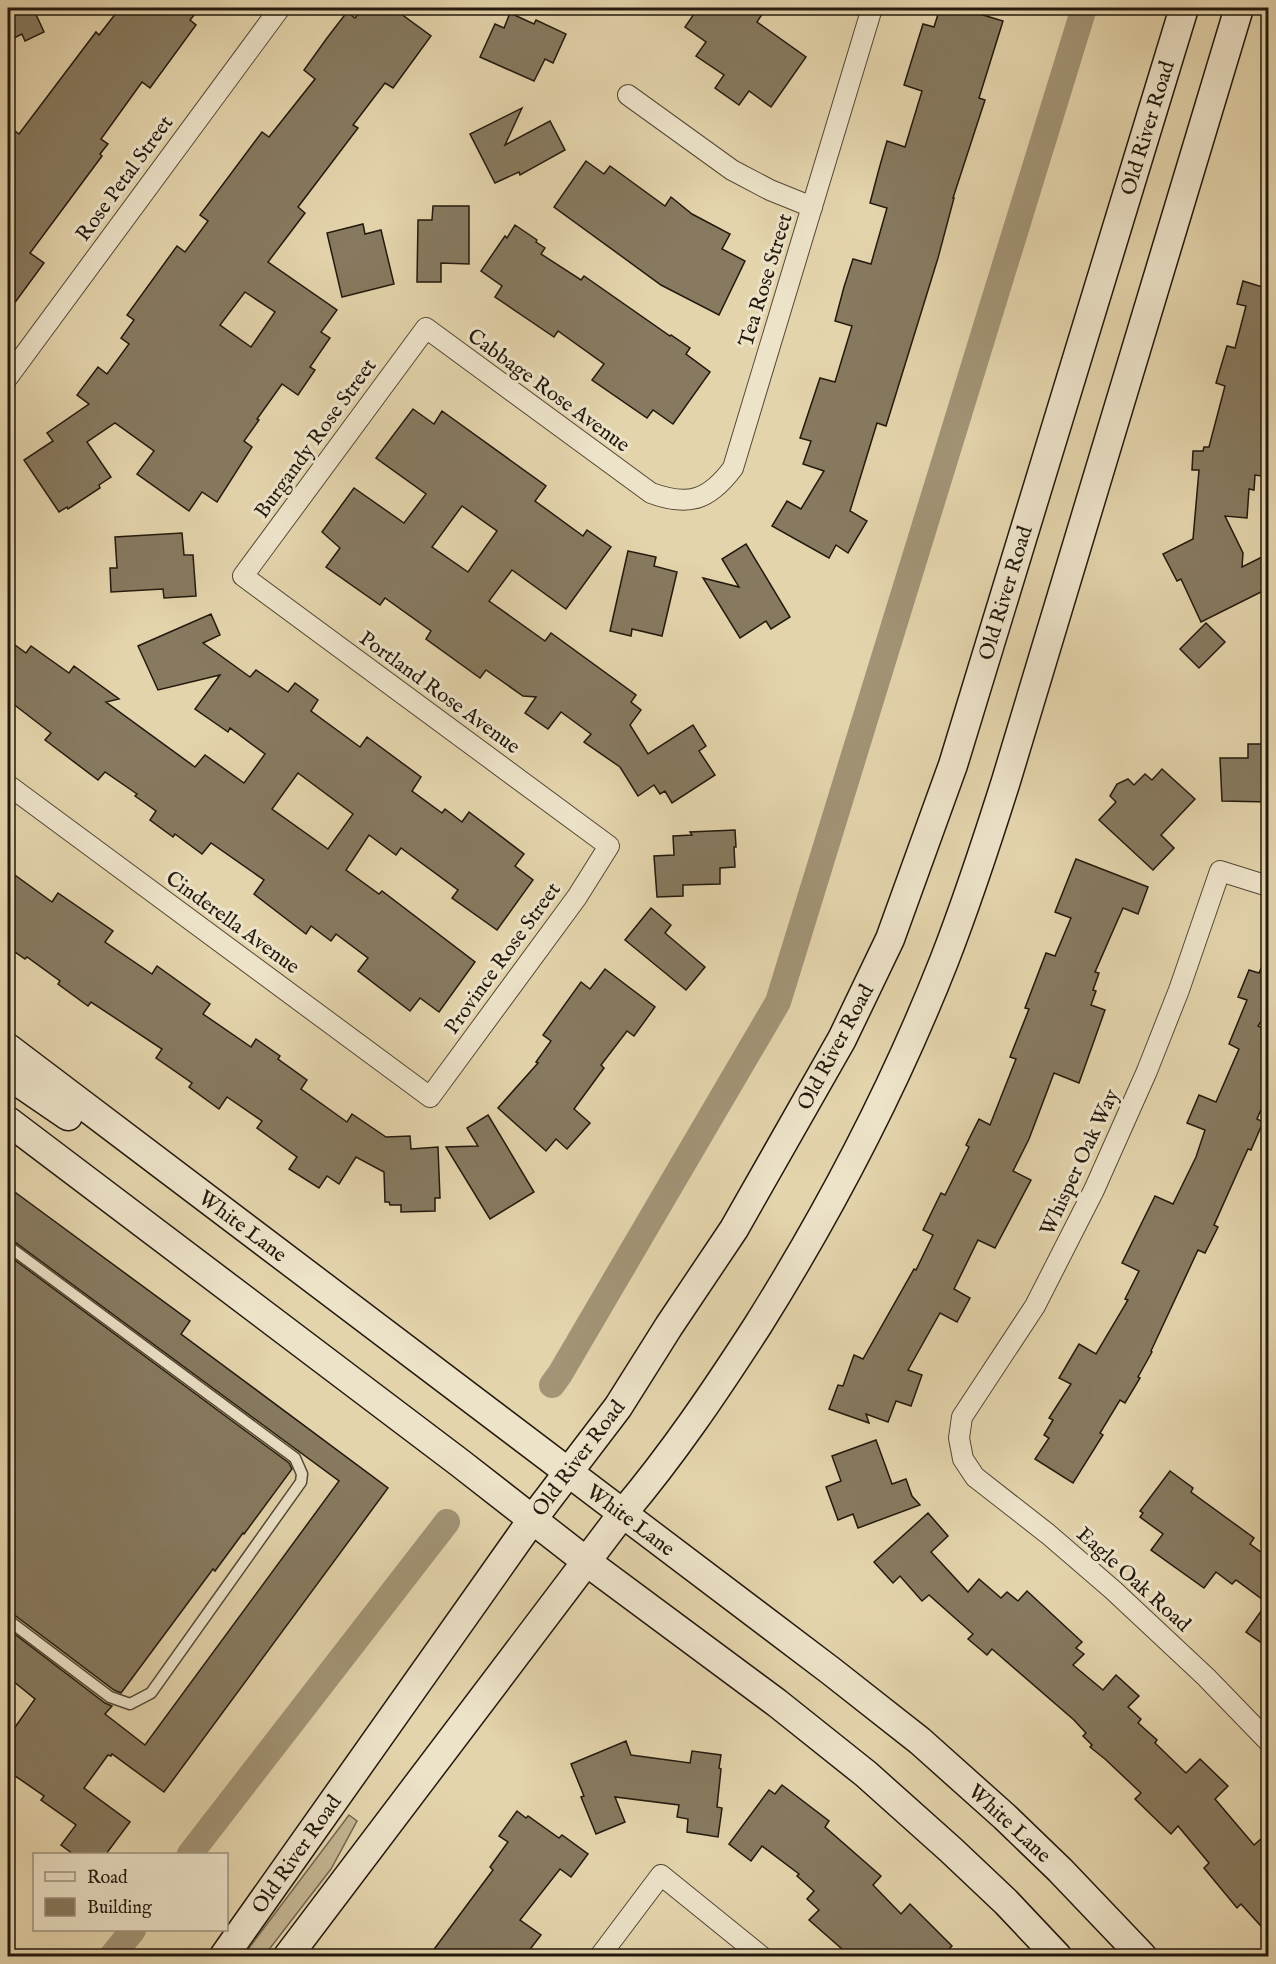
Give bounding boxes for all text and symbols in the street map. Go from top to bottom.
street label: Old River Road [1115,57,1182,199]
street label: Rose Petal Street [70,111,180,247]
street label: Tea Rose Street [733,211,799,350]
street label: Cabbage Rose Avenue [462,323,635,459]
street label: Burgandy Rose Street [249,354,383,524]
street label: Old River Road [973,522,1040,664]
street label: Portland Rose Avenue [353,626,525,761]
street label: Cinderella Avenue [160,865,305,981]
street label: Province Rose Street [439,878,567,1040]
street label: Old River Road [792,979,881,1115]
street label: Whisper Oak Way [1035,1084,1126,1240]
street label: White Lane [192,1185,292,1269]
street label: Old River Road [527,1395,632,1522]
street label: White Lane [580,1479,680,1563]
street label: Eagle Oak Road [1070,1522,1196,1639]
street label: White Lane [962,1779,1056,1870]
street label: Old River Road [246,1790,349,1919]
legend [33,1853,228,1931]
text: Road [87,1867,128,1890]
text: Building [87,1897,152,1920]

